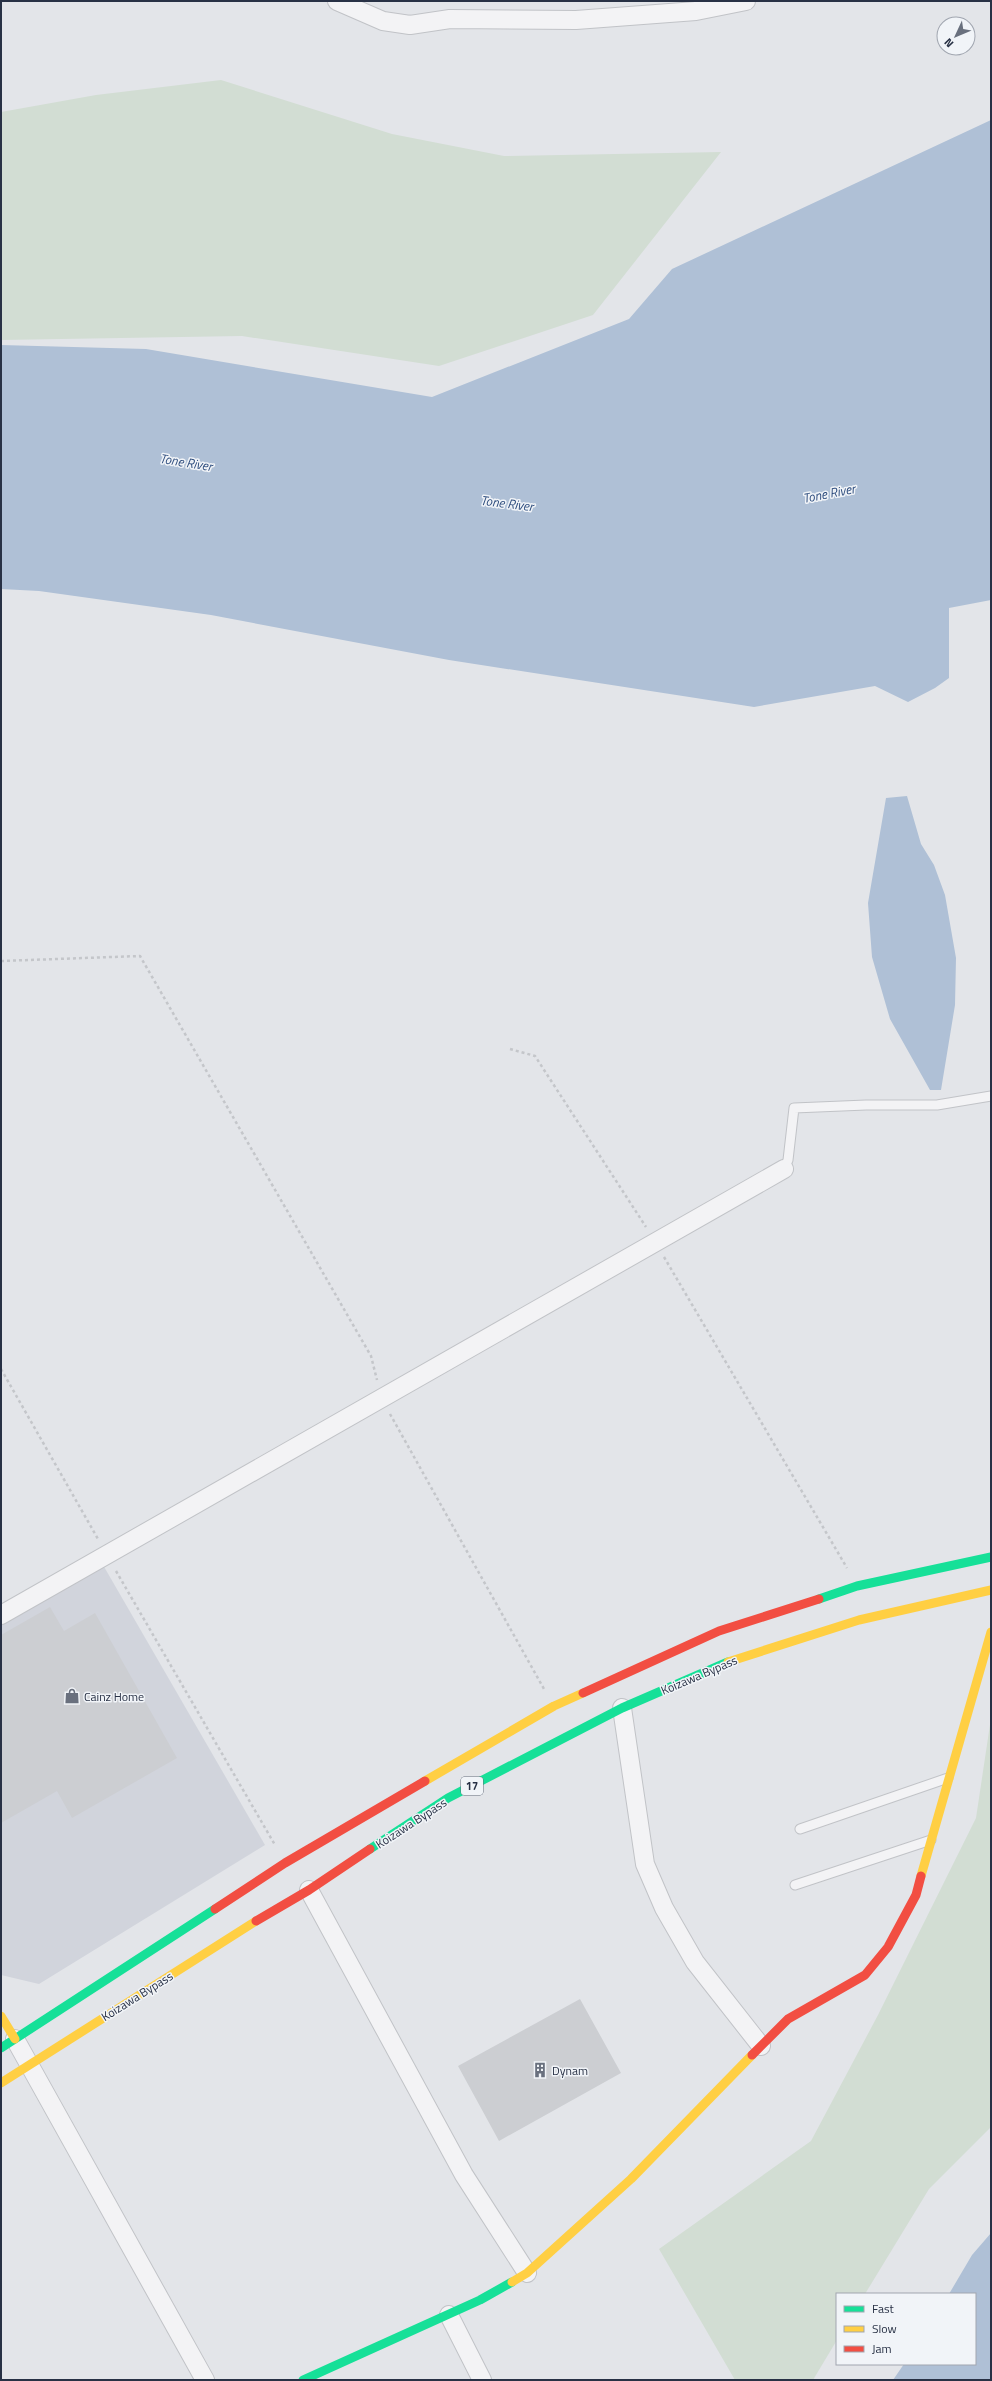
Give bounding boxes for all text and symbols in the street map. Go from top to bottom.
north arrow [936,16,976,56]
text: N [940,35,957,51]
water label: Tone River [158,448,215,476]
water label: Tone River [801,478,859,508]
water label: Tone River [480,490,536,516]
street label: Koizawa Bypass [658,1650,741,1700]
shop icon: Cainz Home [63,1687,81,1705]
place label: Cainz Home [84,1687,144,1706]
road number: 17 [461,1777,483,1795]
street label: Koizawa Bypass [372,1793,451,1853]
street label: Koizawa Bypass [97,1966,177,2026]
building icon: Dynam [531,2061,549,2079]
place label: Dynam [552,2061,588,2080]
legend [836,2293,976,2365]
text: Fast [872,2299,895,2318]
text: Slow [872,2319,897,2338]
text: Jam [872,2339,892,2358]

